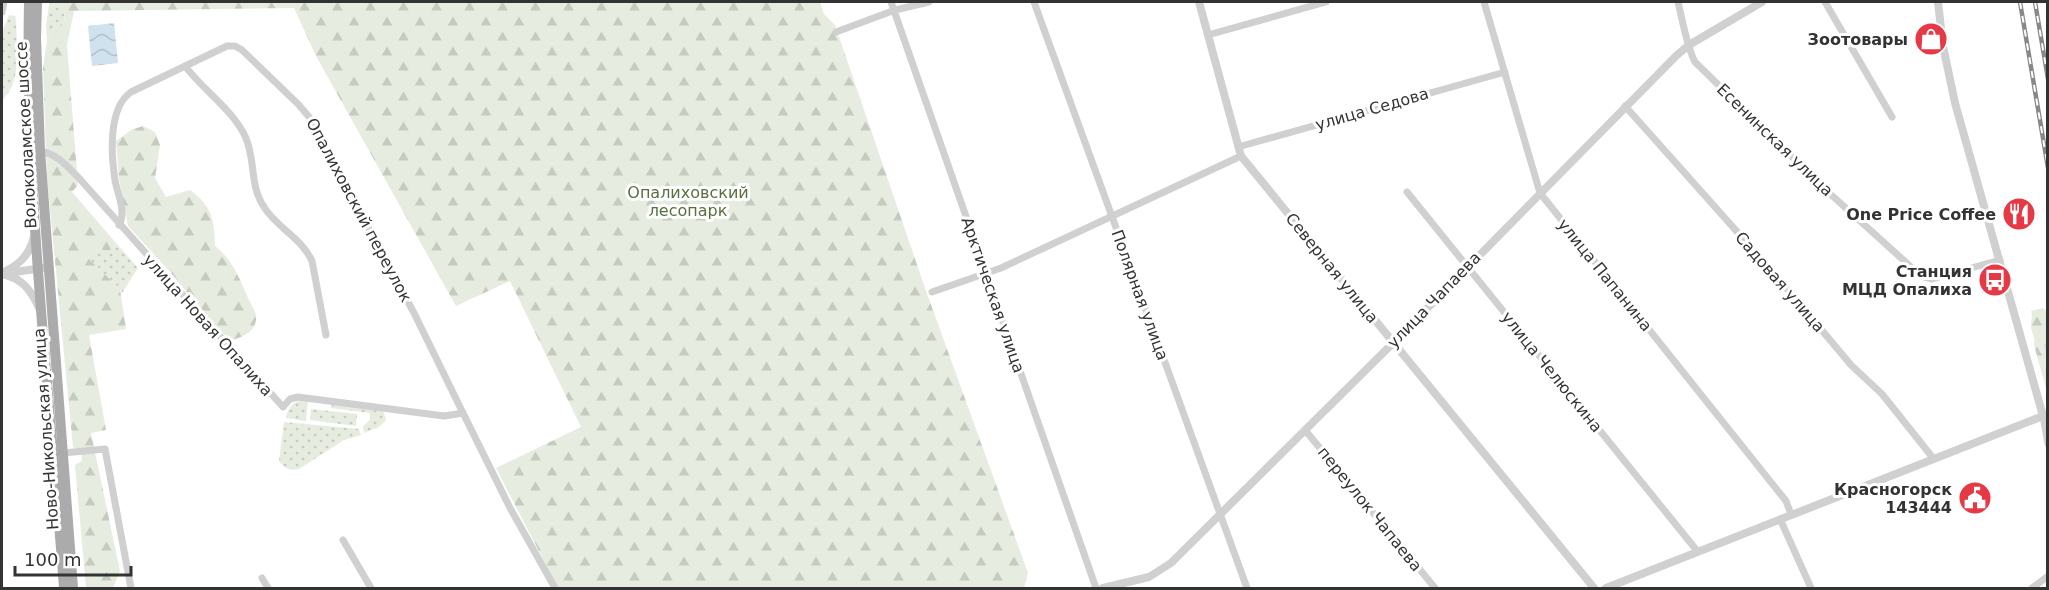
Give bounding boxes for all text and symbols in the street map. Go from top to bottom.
shop icon: Зоотовары [1913,21,1949,57]
place label: Зоотовары [1808,30,1908,49]
street label: Волоколамское шоссе [12,41,40,229]
street label: Есенинская улица [1713,80,1837,200]
street label: улица Седова [1313,84,1431,134]
street label: Опалиховский переулок [302,115,416,306]
park label: Опалиховский лесопарк [627,183,749,220]
restaurant icon: One Price Coffee [2001,196,2037,232]
place label: One Price Coffee [1846,205,1996,224]
street label: Северная улица [1282,209,1382,327]
street label: Арктическая улица [957,215,1029,375]
street label: улица Папанина [1554,215,1656,335]
street label: Полярная улица [1108,227,1172,363]
street label: Садовая улица [1731,228,1829,336]
street label: улица Чапаева [1383,248,1485,352]
street label: улица Новая Опалиха [139,250,277,400]
place label: Станция МЦД Опалиха [1842,262,1972,299]
bus stop icon: Станция МЦД Опалиха [1977,262,2013,298]
street label: улица Челюскина [1498,308,1606,436]
street label: Ново-Никольская улица [29,328,63,530]
street label: переулок Чапаева [1314,443,1426,575]
place label: Красногорск 143444 [1834,480,1952,517]
public building icon: Красногорск 143444 [1957,480,1993,516]
scale bar [15,539,130,577]
text: 100 m [24,549,82,570]

